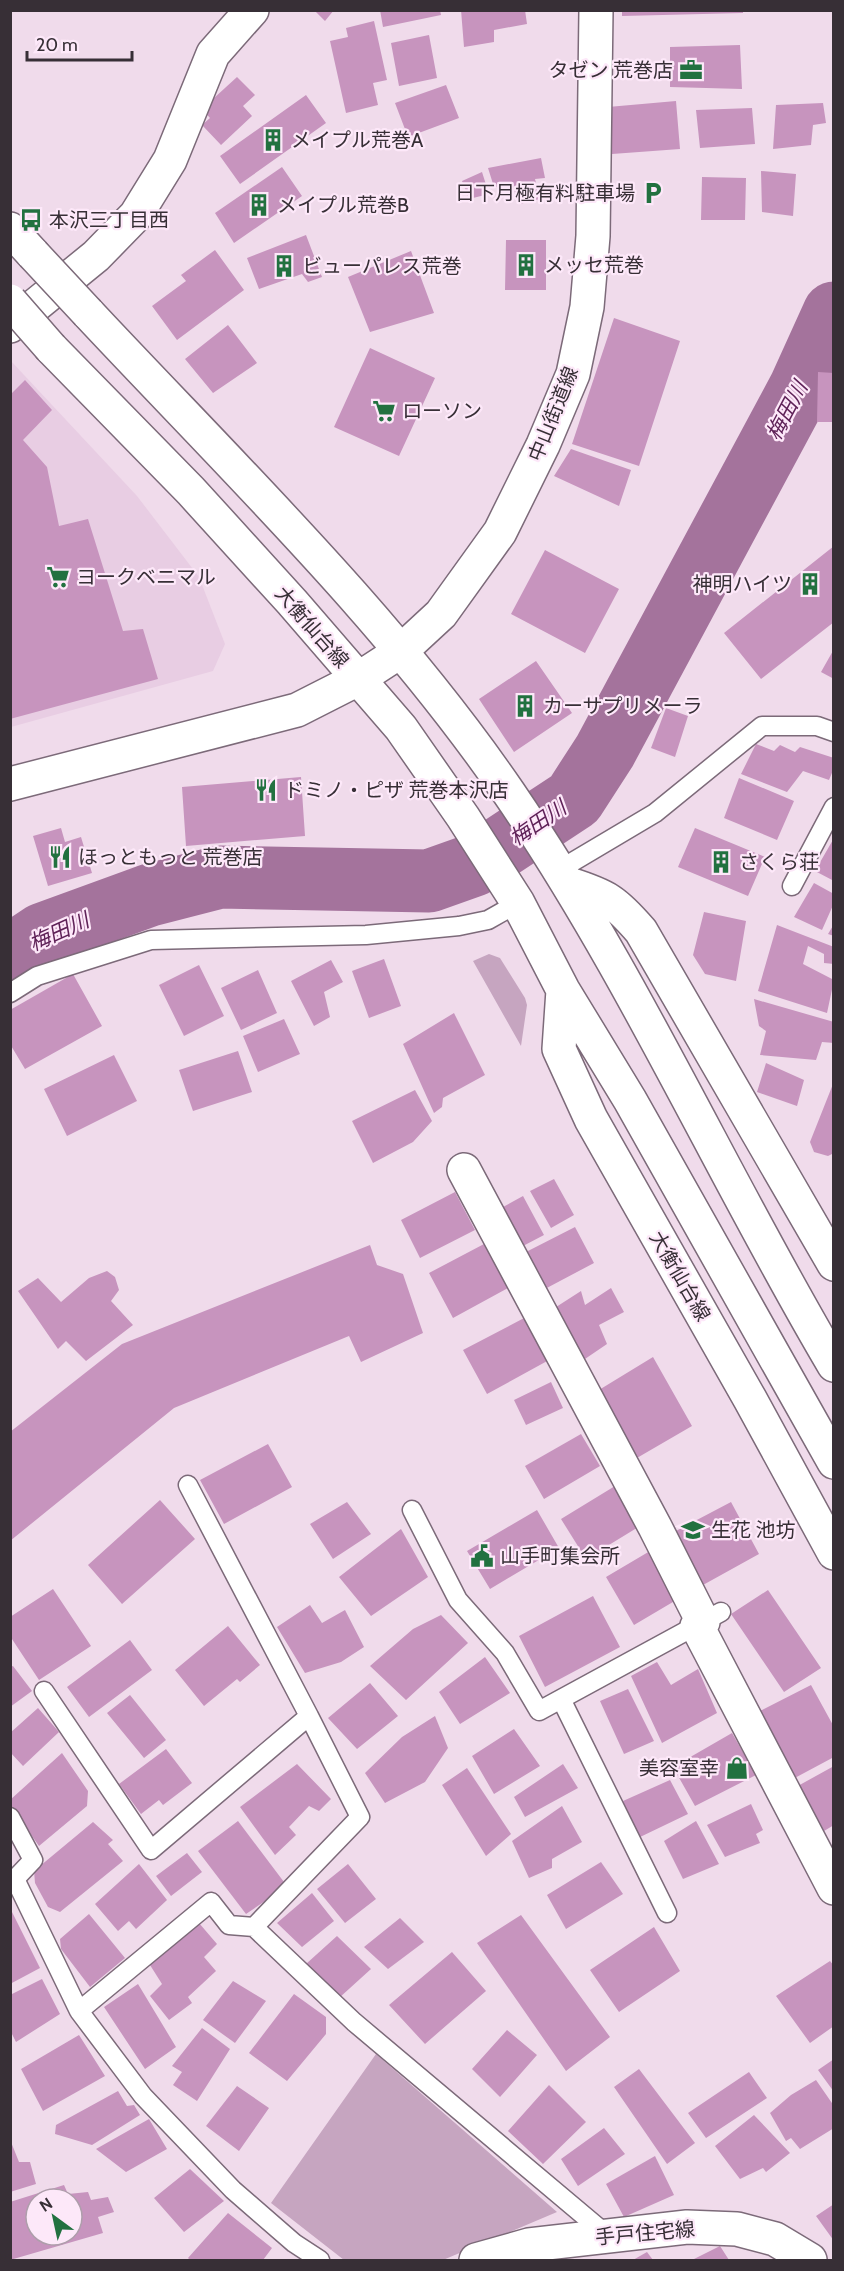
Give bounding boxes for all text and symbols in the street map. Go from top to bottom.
scale bar [27,24,132,62]
text: 20 m [36,34,78,56]
office icon: タゼン 荒巻店 [678,57,704,83]
place label: タゼン 荒巻店 [549,58,673,82]
building icon: メイプル荒巻A [260,127,286,153]
place label: メイプル荒巻A [291,128,424,152]
parking icon: 日下月極有料駐車場 [640,180,666,206]
place label: 日下月極有料駐車場 [455,181,635,205]
building icon: メイプル荒巻B [246,192,272,218]
place label: メイプル荒巻B [277,193,409,217]
bus stop icon: 本沢三丁目西 [18,207,44,233]
place label: 本沢三丁目西 [49,208,169,232]
building icon: メッセ荒巻 [513,252,539,278]
building icon: ビューパレス荒巻 [271,253,297,279]
place label: メッセ荒巻 [544,253,644,277]
place label: ビューパレス荒巻 [302,254,462,278]
street label: 中山街道線 [523,363,583,465]
water label: 梅田川 [761,375,813,444]
supermarket icon: ローソン [371,398,397,424]
place label: ローソン [402,399,482,423]
supermarket icon: ヨークベニマル [45,564,71,590]
place label: ヨークベニマル [76,565,216,589]
building icon: 神明ハイツ [797,571,823,597]
place label: 神明ハイツ [692,572,792,596]
street label: 大衡仙台線 [270,581,354,673]
building icon: カーサプリメーラ [512,693,538,719]
place label: カーサプリメーラ [543,694,703,718]
restaurant icon: ドミノ・ピザ 荒巻本沢店 [253,777,279,803]
place label: ドミノ・ピザ 荒巻本沢店 [284,778,509,802]
water label: 梅田川 [505,793,572,851]
restaurant icon: ほっともっと 荒巻店 [47,844,73,870]
place label: ほっともっと 荒巻店 [78,845,263,869]
building icon: さくら荘 [708,849,734,875]
place label: さくら荘 [739,850,819,874]
water label: 梅田川 [25,906,94,956]
street label: 大衡仙台線 [645,1227,715,1325]
school or university icon: 生花 池坊 [680,1517,706,1543]
place label: 生花 池坊 [711,1518,796,1542]
public building icon: 山手町集会所 [469,1543,495,1569]
place label: 山手町集会所 [500,1544,620,1568]
shop icon: 美容室幸 [724,1755,750,1781]
place label: 美容室幸 [639,1756,719,1780]
north arrow [24,2187,84,2247]
text: N [36,2194,56,2216]
street label: 手戸住宅線 [594,2217,696,2249]

